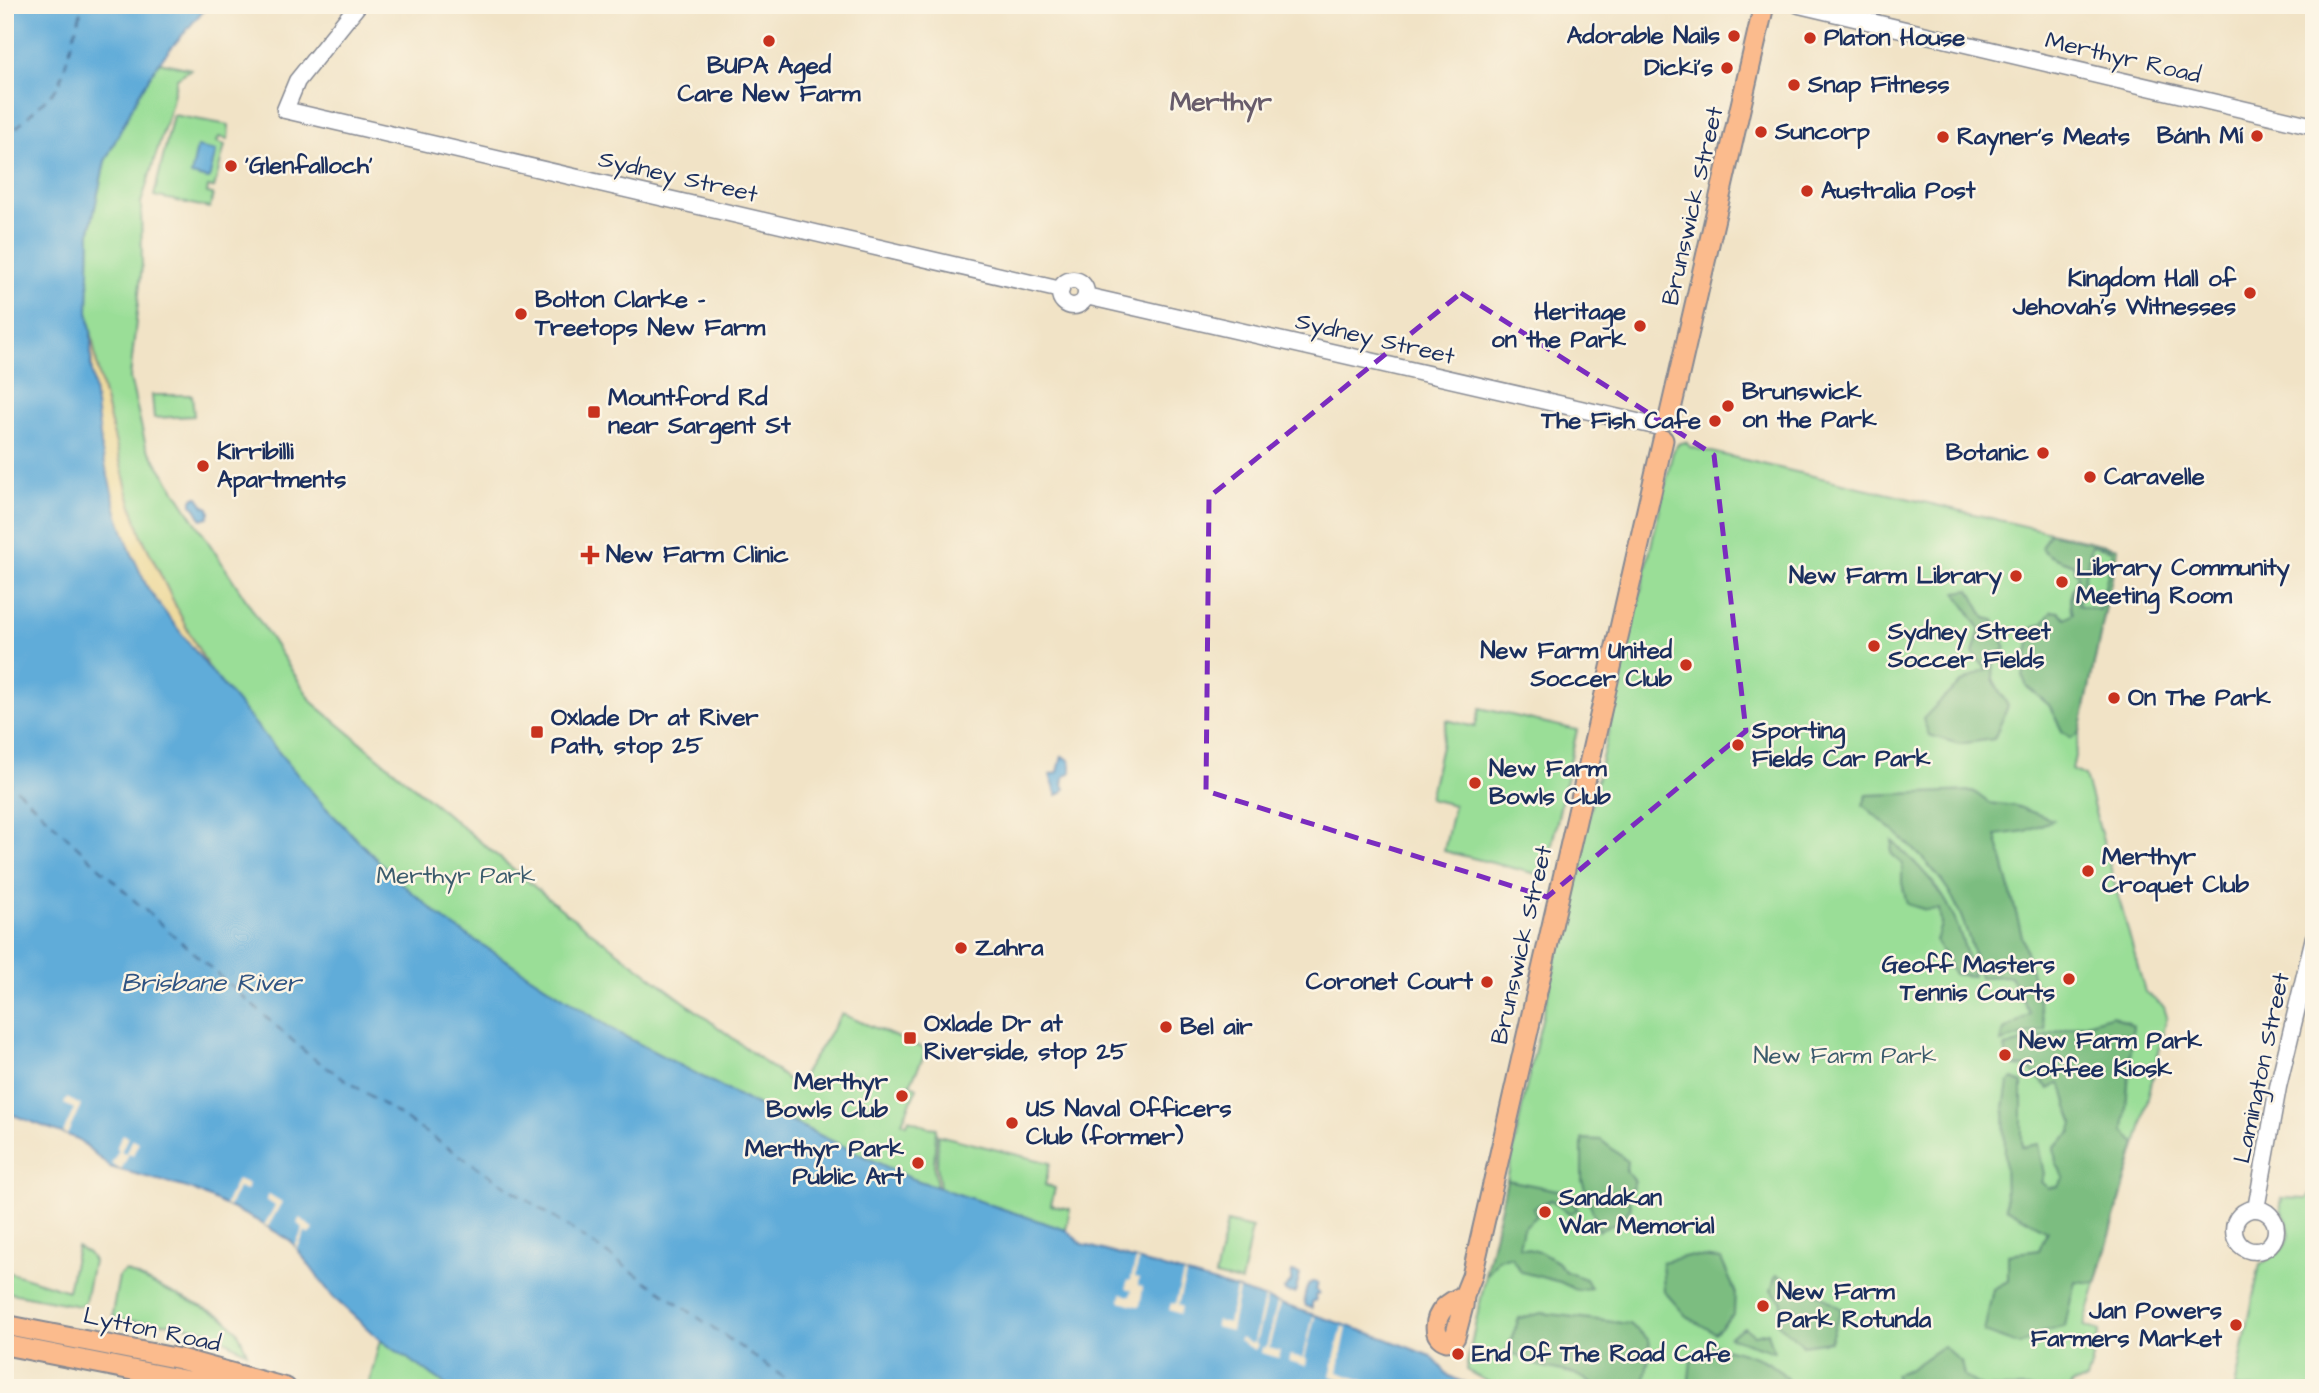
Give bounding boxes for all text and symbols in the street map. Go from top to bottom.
place label: Adorable Nails [1567,19,1720,53]
place label: Platon House [1824,21,1965,55]
street label: Merthyr Road [2042,24,2204,93]
marker: Adorable Nails [1726,28,1742,44]
marker: Platon House [1802,30,1818,46]
marker: BUPA Aged Care New Farm [761,33,777,49]
place label: BUPA Aged Care New Farm [678,49,861,111]
place label: Dicki's [1644,51,1713,85]
marker: Dicki's [1719,60,1735,76]
place label: Snap Fitness [1807,68,1950,102]
marker: Snap Fitness [1786,77,1802,93]
district label: Merthyr [1170,84,1273,123]
street label: Brunswick Street [1654,103,1732,309]
place label: Suncorp [1774,115,1871,149]
place label: Bánh Mí [2157,119,2244,153]
place label: Rayner's Meats [1957,120,2130,156]
marker: Suncorp [1753,124,1769,140]
marker: Bánh Mí [2249,128,2265,144]
marker: Rayner's Meats [1935,129,1951,145]
street label: Sydney Street [595,142,761,213]
place label: 'Glenfalloch' [245,149,373,183]
marker: 'Glenfalloch' [223,158,239,174]
place label: Australia Post [1821,174,1976,208]
marker: Australia Post [1799,183,1815,199]
place label: Kingdom Hall of Jehovah's Witnesses [2012,262,2237,324]
place label: Bolton Clarke - Treetops New Farm [534,283,766,345]
marker: Kingdom Hall of Jehovah's Witnesses [2242,285,2258,301]
place label: Heritage on the Park [1491,295,1626,357]
street label: Sydney Street [1292,304,1458,375]
marker: Bolton Clarke - Treetops New Farm [513,306,529,322]
marker: Heritage on the Park [1632,318,1648,334]
place label: Brunswick on the Park [1742,375,1877,437]
place label: Mountford Rd near Sargent St [608,381,791,444]
marker: Brunswick on the Park [1720,398,1736,414]
marker: Mountford Rd near Sargent St [586,404,602,420]
place label: The Fish Cafe [1540,404,1701,438]
marker: The Fish Cafe [1707,413,1723,429]
place label: Kirribilli Apartments [217,435,346,497]
place label: Botanic [1946,436,2029,470]
marker: Botanic [2035,445,2051,461]
marker: Kirribilli Apartments [195,458,211,474]
place label: Caravelle [2104,460,2205,494]
marker: Caravelle [2082,469,2098,485]
place label: New Farm Clinic [606,538,789,572]
marker: New Farm Clinic [580,545,600,565]
place label: Library Community Meeting Room [2076,551,2291,614]
place label: New Farm Library [1789,559,2003,595]
marker: New Farm Library [2008,568,2024,584]
marker: Library Community Meeting Room [2054,574,2070,590]
place label: Sydney Street Soccer Fields [1887,615,2051,677]
place label: New Farm United Soccer Club [1480,634,1673,696]
marker: Sydney Street Soccer Fields [1866,638,1882,654]
marker: New Farm United Soccer Club [1678,657,1694,673]
place label: On The Park [2128,681,2271,715]
marker: On The Park [2106,690,2122,706]
place label: Oxlade Dr at River Path, stop 25 [551,701,759,763]
place label: Sporting Fields Car Park [1751,714,1931,776]
marker: Oxlade Dr at River Path, stop 25 [529,724,545,740]
marker: Sporting Fields Car Park [1730,737,1746,753]
place label: New Farm Bowls Club [1489,752,1611,814]
marker: New Farm Bowls Club [1467,775,1483,791]
place label: Merthyr Croquet Club [2102,840,2250,902]
street label: Brunswick Street [1483,842,1561,1048]
park label: Merthyr Park [376,859,536,894]
marker: Merthyr Croquet Club [2080,863,2096,879]
place label: Zahra [975,931,1044,965]
marker: Zahra [953,940,969,956]
place label: Geoff Masters Tennis Courts [1882,948,2055,1010]
water label: Brisbane River [121,965,303,1001]
place label: Coronet Court [1306,965,1473,999]
street label: Lamington Street [2225,969,2300,1167]
marker: Geoff Masters Tennis Courts [2061,971,2077,987]
marker: Coronet Court [1479,974,1495,990]
place label: Oxlade Dr at Riverside, stop 25 [924,1007,1128,1069]
place label: Bel air [1180,1010,1253,1044]
marker: Bel air [1158,1019,1174,1035]
place label: New Farm Park Coffee Kiosk [2019,1024,2202,1086]
marker: Oxlade Dr at Riverside, stop 25 [902,1030,918,1046]
park label: New Farm Park [1754,1039,1937,1073]
marker: New Farm Park Coffee Kiosk [1997,1047,2013,1063]
place label: Merthyr Bowls Club [766,1065,889,1127]
marker: Merthyr Bowls Club [894,1088,910,1104]
place label: US Naval Officers Club (former) [1026,1092,1231,1154]
marker: US Naval Officers Club (former) [1004,1115,1020,1131]
place label: Merthyr Park Public Art [745,1132,904,1194]
marker: Merthyr Park Public Art [910,1155,926,1171]
place label: Sandakan War Memorial [1558,1181,1715,1243]
marker: Sandakan War Memorial [1537,1204,1553,1220]
place label: New Farm Park Rotunda [1777,1275,1932,1337]
place label: Jan Powers Farmers Market [2031,1294,2222,1356]
marker: New Farm Park Rotunda [1755,1298,1771,1314]
street label: Lytton Road [80,1299,224,1362]
marker: Jan Powers Farmers Market [2228,1317,2244,1333]
place label: End Of The Road Cafe [1472,1337,1731,1371]
marker: End Of The Road Cafe [1450,1346,1466,1362]

